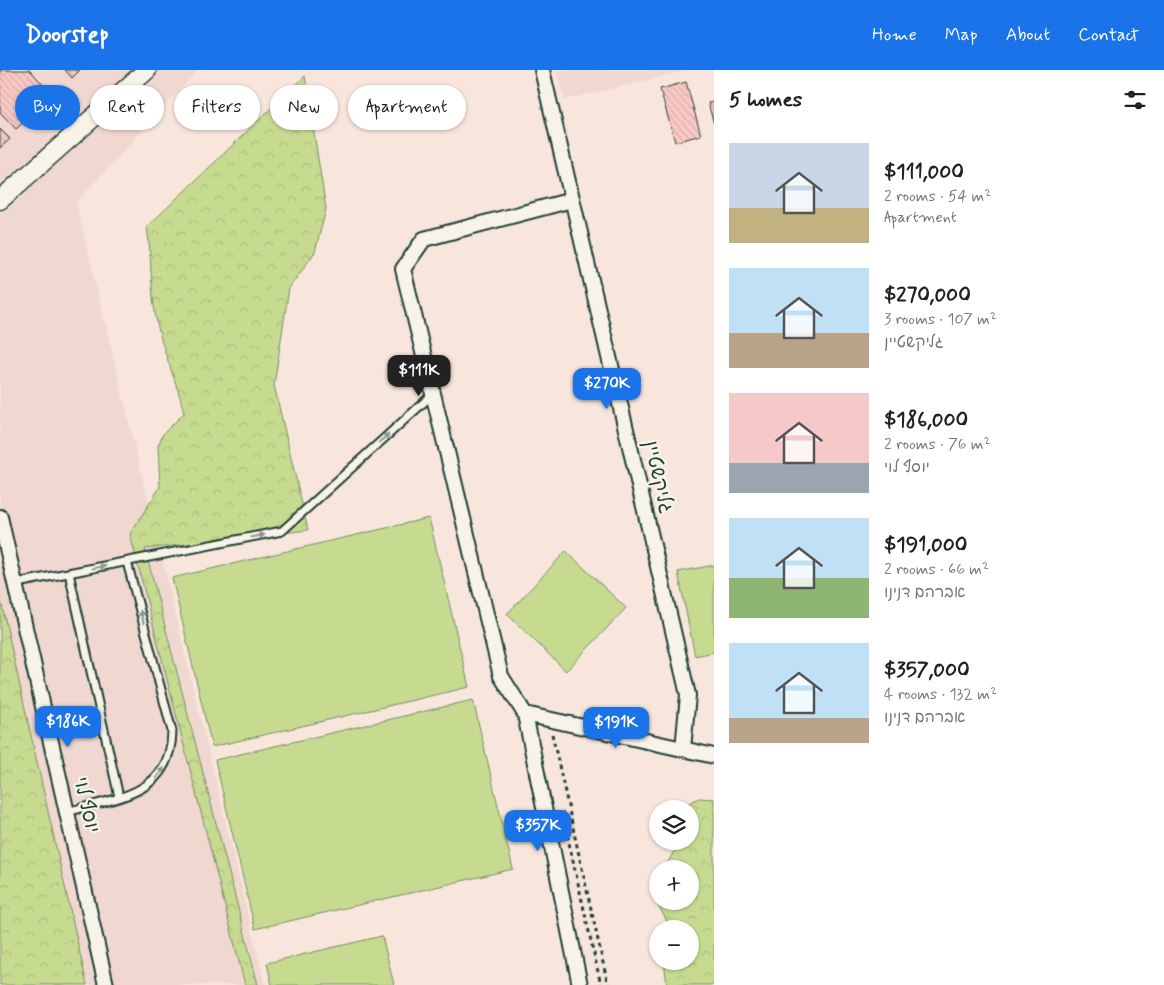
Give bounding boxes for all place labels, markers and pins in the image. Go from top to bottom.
pin: $111K [384,354,454,397]
pin: $270K [572,368,642,410]
pin: $186K [33,706,103,748]
pin: $191K [581,706,651,749]
pin: $357K [503,810,573,852]

